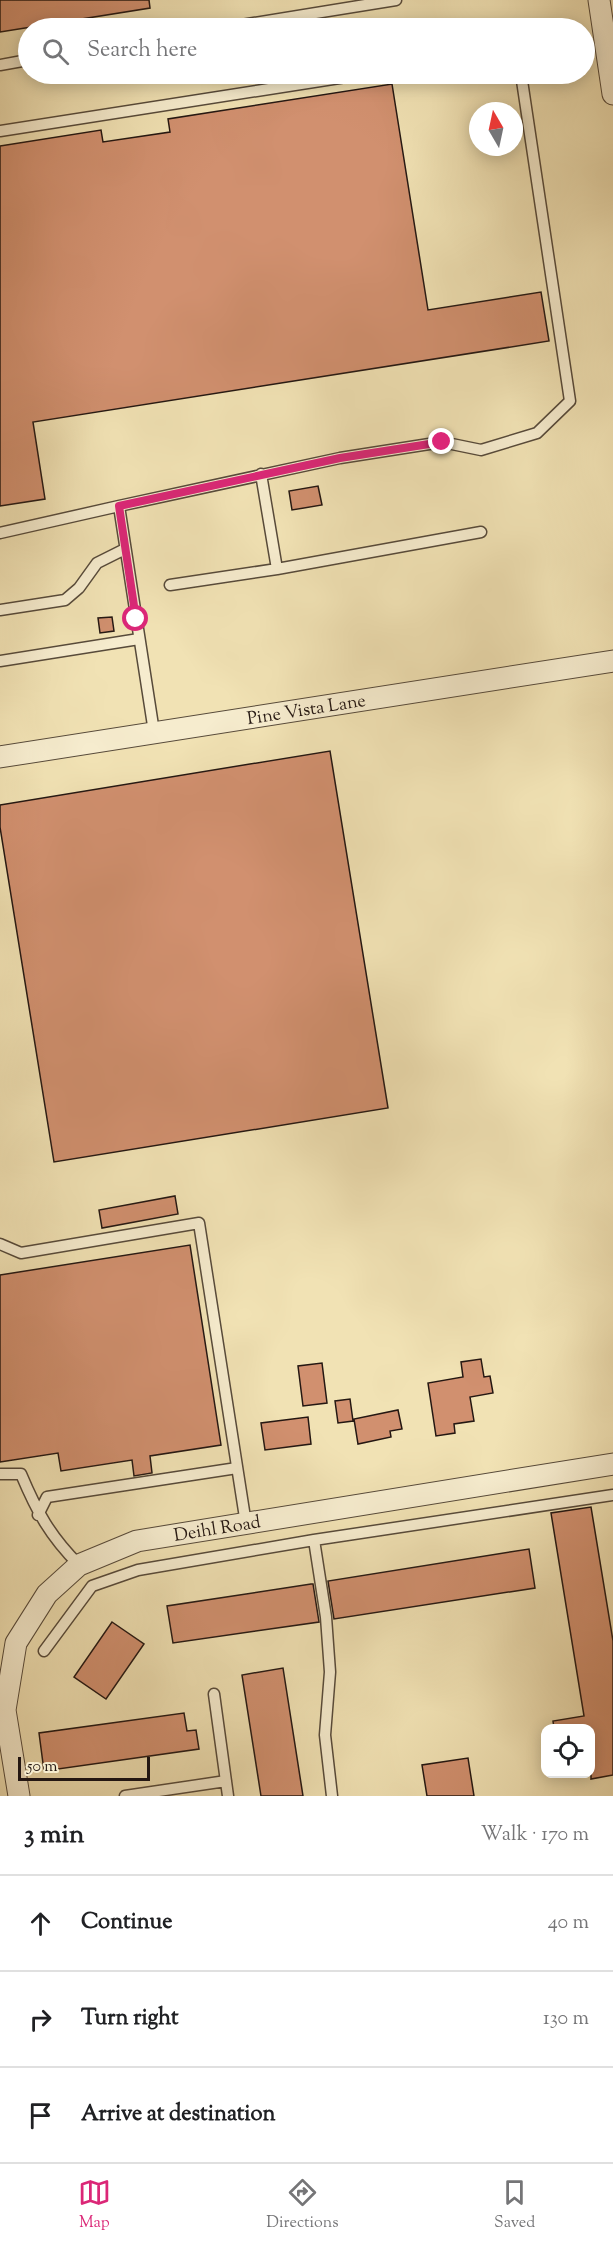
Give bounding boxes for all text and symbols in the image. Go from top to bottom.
search box [18,18,595,84]
icon: search [39,35,72,68]
text: Search here [87,35,197,67]
north arrow [469,102,523,156]
route end [428,428,454,454]
route start [122,605,148,631]
street label: Pine Vista Lane [245,689,368,733]
street label: Deihl Road [172,1510,263,1550]
map controls [541,1724,595,1778]
button: locate [541,1724,595,1778]
scale bar [18,1754,150,1782]
text: 50 m [27,1756,58,1779]
text: 3 min [24,1817,84,1854]
text: Walk · 170 m [481,1821,589,1850]
icon: ahead [24,1907,57,1940]
text: Continue [81,1907,172,1939]
text: 40 m [548,1909,589,1938]
icon: right [24,2003,57,2036]
text: Turn right [81,2003,178,2035]
text: 130 m [543,2005,589,2034]
icon: arrive [24,2099,57,2132]
text: Arrive at destination [81,2099,276,2131]
tab: Map [78,2176,111,2235]
tab: Directions [266,2176,339,2235]
tab: Saved [494,2176,535,2235]

